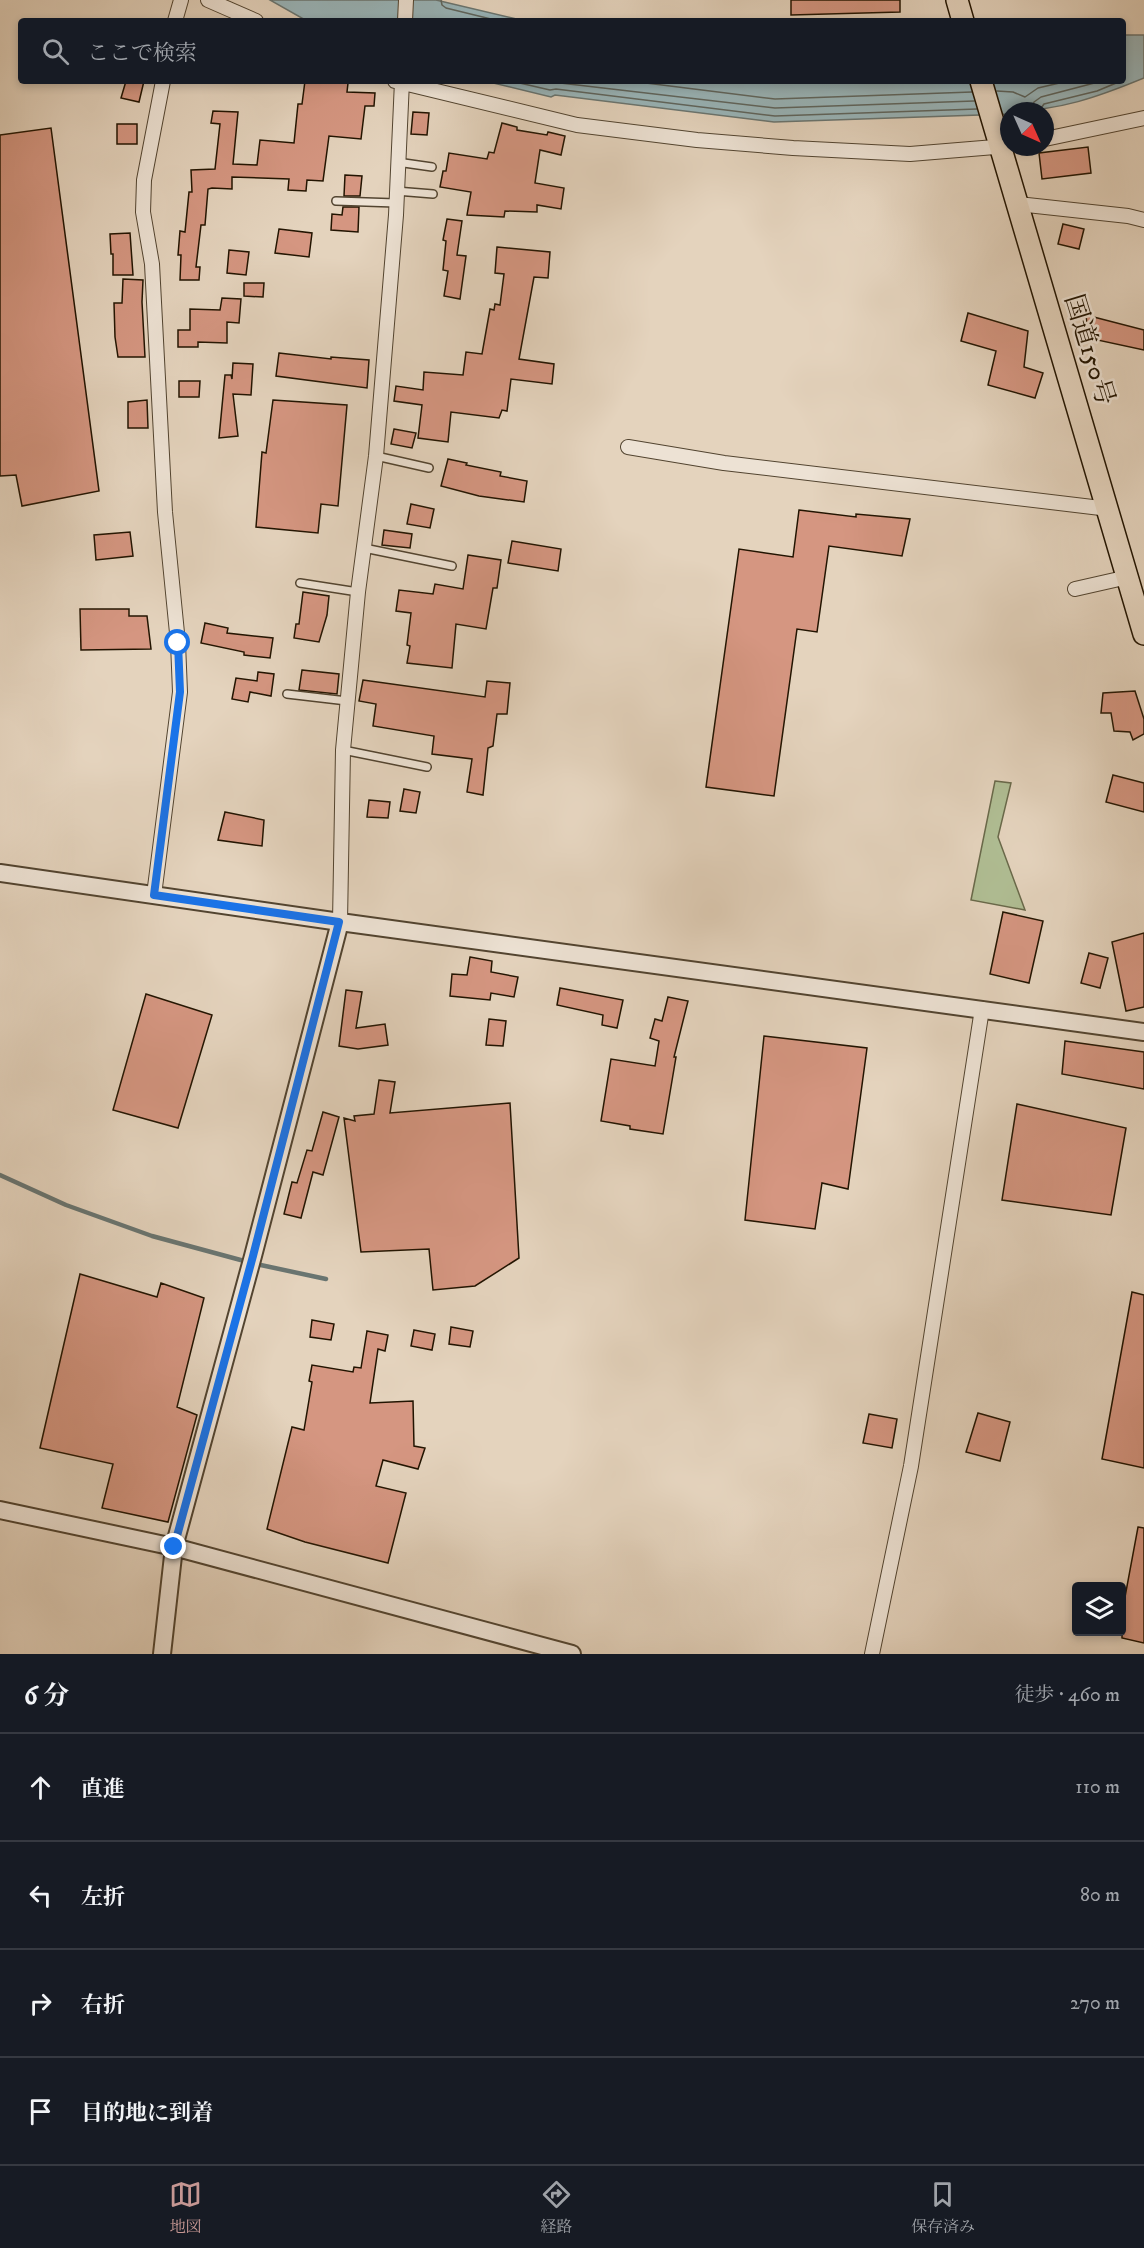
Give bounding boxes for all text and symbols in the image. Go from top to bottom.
search box [18,18,1126,84]
icon: search [39,35,72,68]
text: ここで検索 [87,40,197,67]
north arrow [1000,102,1054,156]
street label: 国道150号 [1057,291,1121,409]
route start [164,629,190,655]
route end [160,1533,186,1559]
map controls [1072,1582,1126,1636]
button: layers [1072,1582,1126,1636]
text: 6 分 [24,1680,69,1713]
text: 徒歩 · 460 m [1015,1683,1120,1708]
icon: ahead [24,1771,57,1804]
text: 110 m [1075,1775,1120,1800]
text: 直進 [81,1776,125,1803]
icon: left [24,1879,57,1912]
text: 80 m [1080,1883,1120,1908]
text: 左折 [81,1884,125,1911]
icon: right [24,1987,57,2020]
text: 270 m [1070,1991,1120,2016]
text: 右折 [81,1992,125,2019]
icon: arrive [24,2095,57,2128]
text: 目的地に到着 [81,2100,213,2127]
tab: 地図 [169,2178,202,2237]
tab: 経路 [540,2178,573,2237]
tab: 保存済み [911,2178,975,2237]

